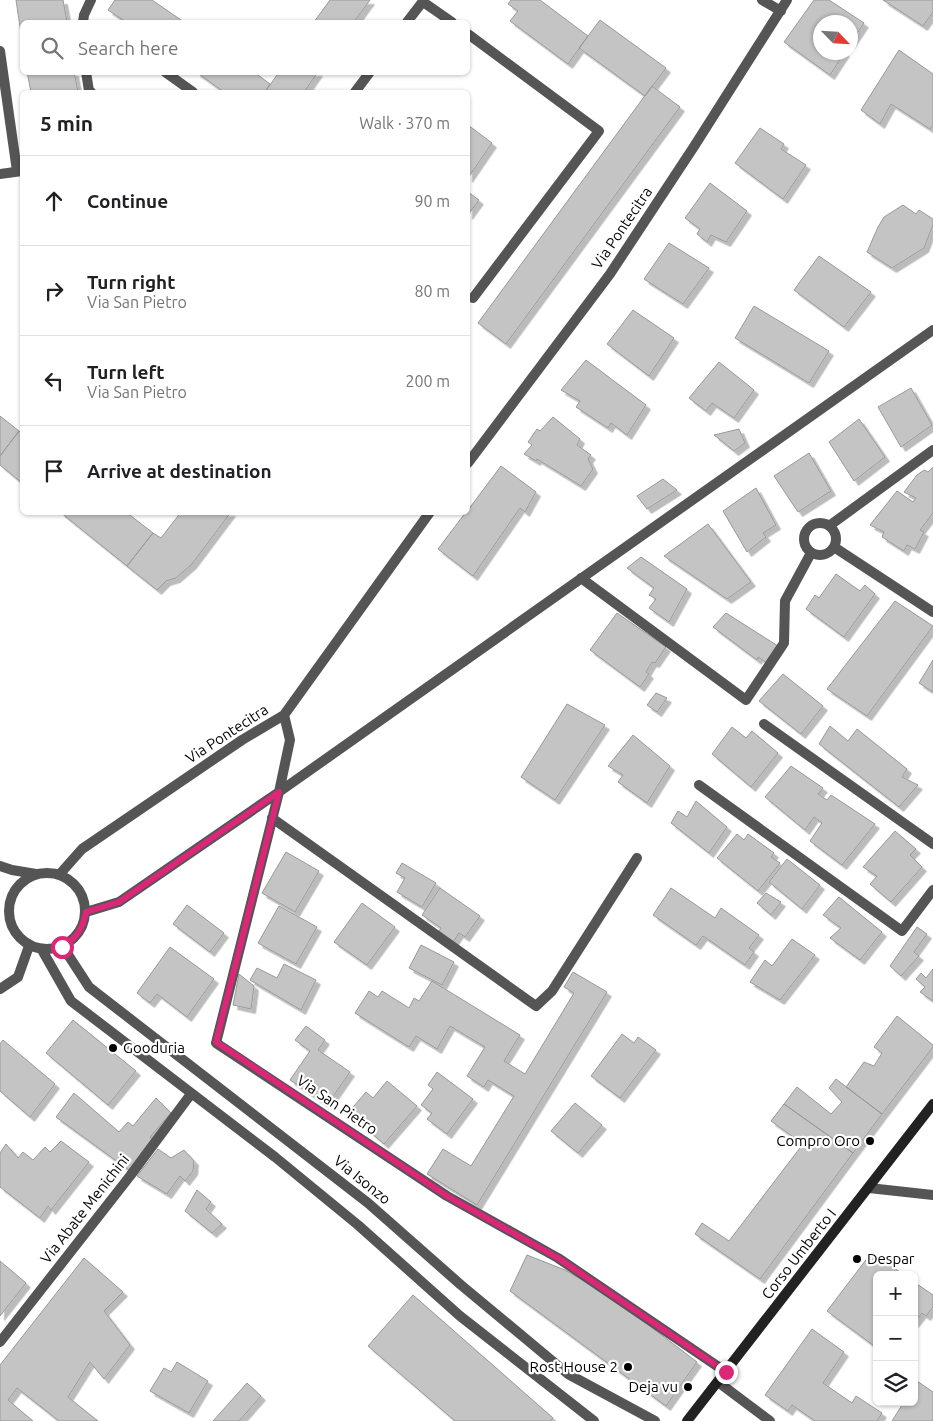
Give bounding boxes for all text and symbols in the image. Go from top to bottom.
north arrow [813,15,858,60]
search box [20,20,470,75]
icon: search [38,34,66,62]
text: Search here [78,37,178,59]
text: 5 min [40,111,93,135]
text: Walk · 370 m [359,114,450,132]
street label: Via Pontecitra [588,184,655,272]
icon: ahead [40,187,68,215]
text: Continue [87,190,168,212]
text: 90 m [414,192,450,210]
text: Turn right [87,271,175,293]
icon: right [40,277,68,305]
text: 80 m [414,282,450,300]
text: Via San Pietro [87,293,187,311]
text: Turn left [87,361,165,383]
icon: left [40,367,68,395]
text: 200 m [405,372,450,390]
text: Via San Pietro [87,383,187,401]
icon: arrive [40,457,68,485]
text: Arrive at destination [87,460,272,482]
street label: Via Pontecitra [182,701,271,767]
route start [51,936,74,959]
place label: Gooduria [123,1039,185,1056]
marker: Gooduria [107,1042,119,1054]
street label: Via San Pietro [294,1071,381,1138]
place label: Compro Oro [776,1132,860,1149]
marker: Compro Oro [864,1135,876,1147]
street label: Via Abate Menichini [37,1151,132,1267]
street label: Via Isonzo [331,1152,394,1208]
street label: Corso Umberto I [758,1205,839,1302]
place label: Despar [867,1250,915,1267]
marker: Despar [851,1253,863,1265]
map controls [873,1271,918,1406]
button: + [873,1271,918,1316]
button: − [873,1316,918,1361]
place label: Rost House 2 [530,1358,618,1375]
marker: Rost House 2 [622,1361,634,1373]
route end [715,1361,738,1384]
button: layers [873,1361,918,1406]
place label: Deja vu [628,1378,678,1395]
marker: Deja vu [682,1381,694,1393]

